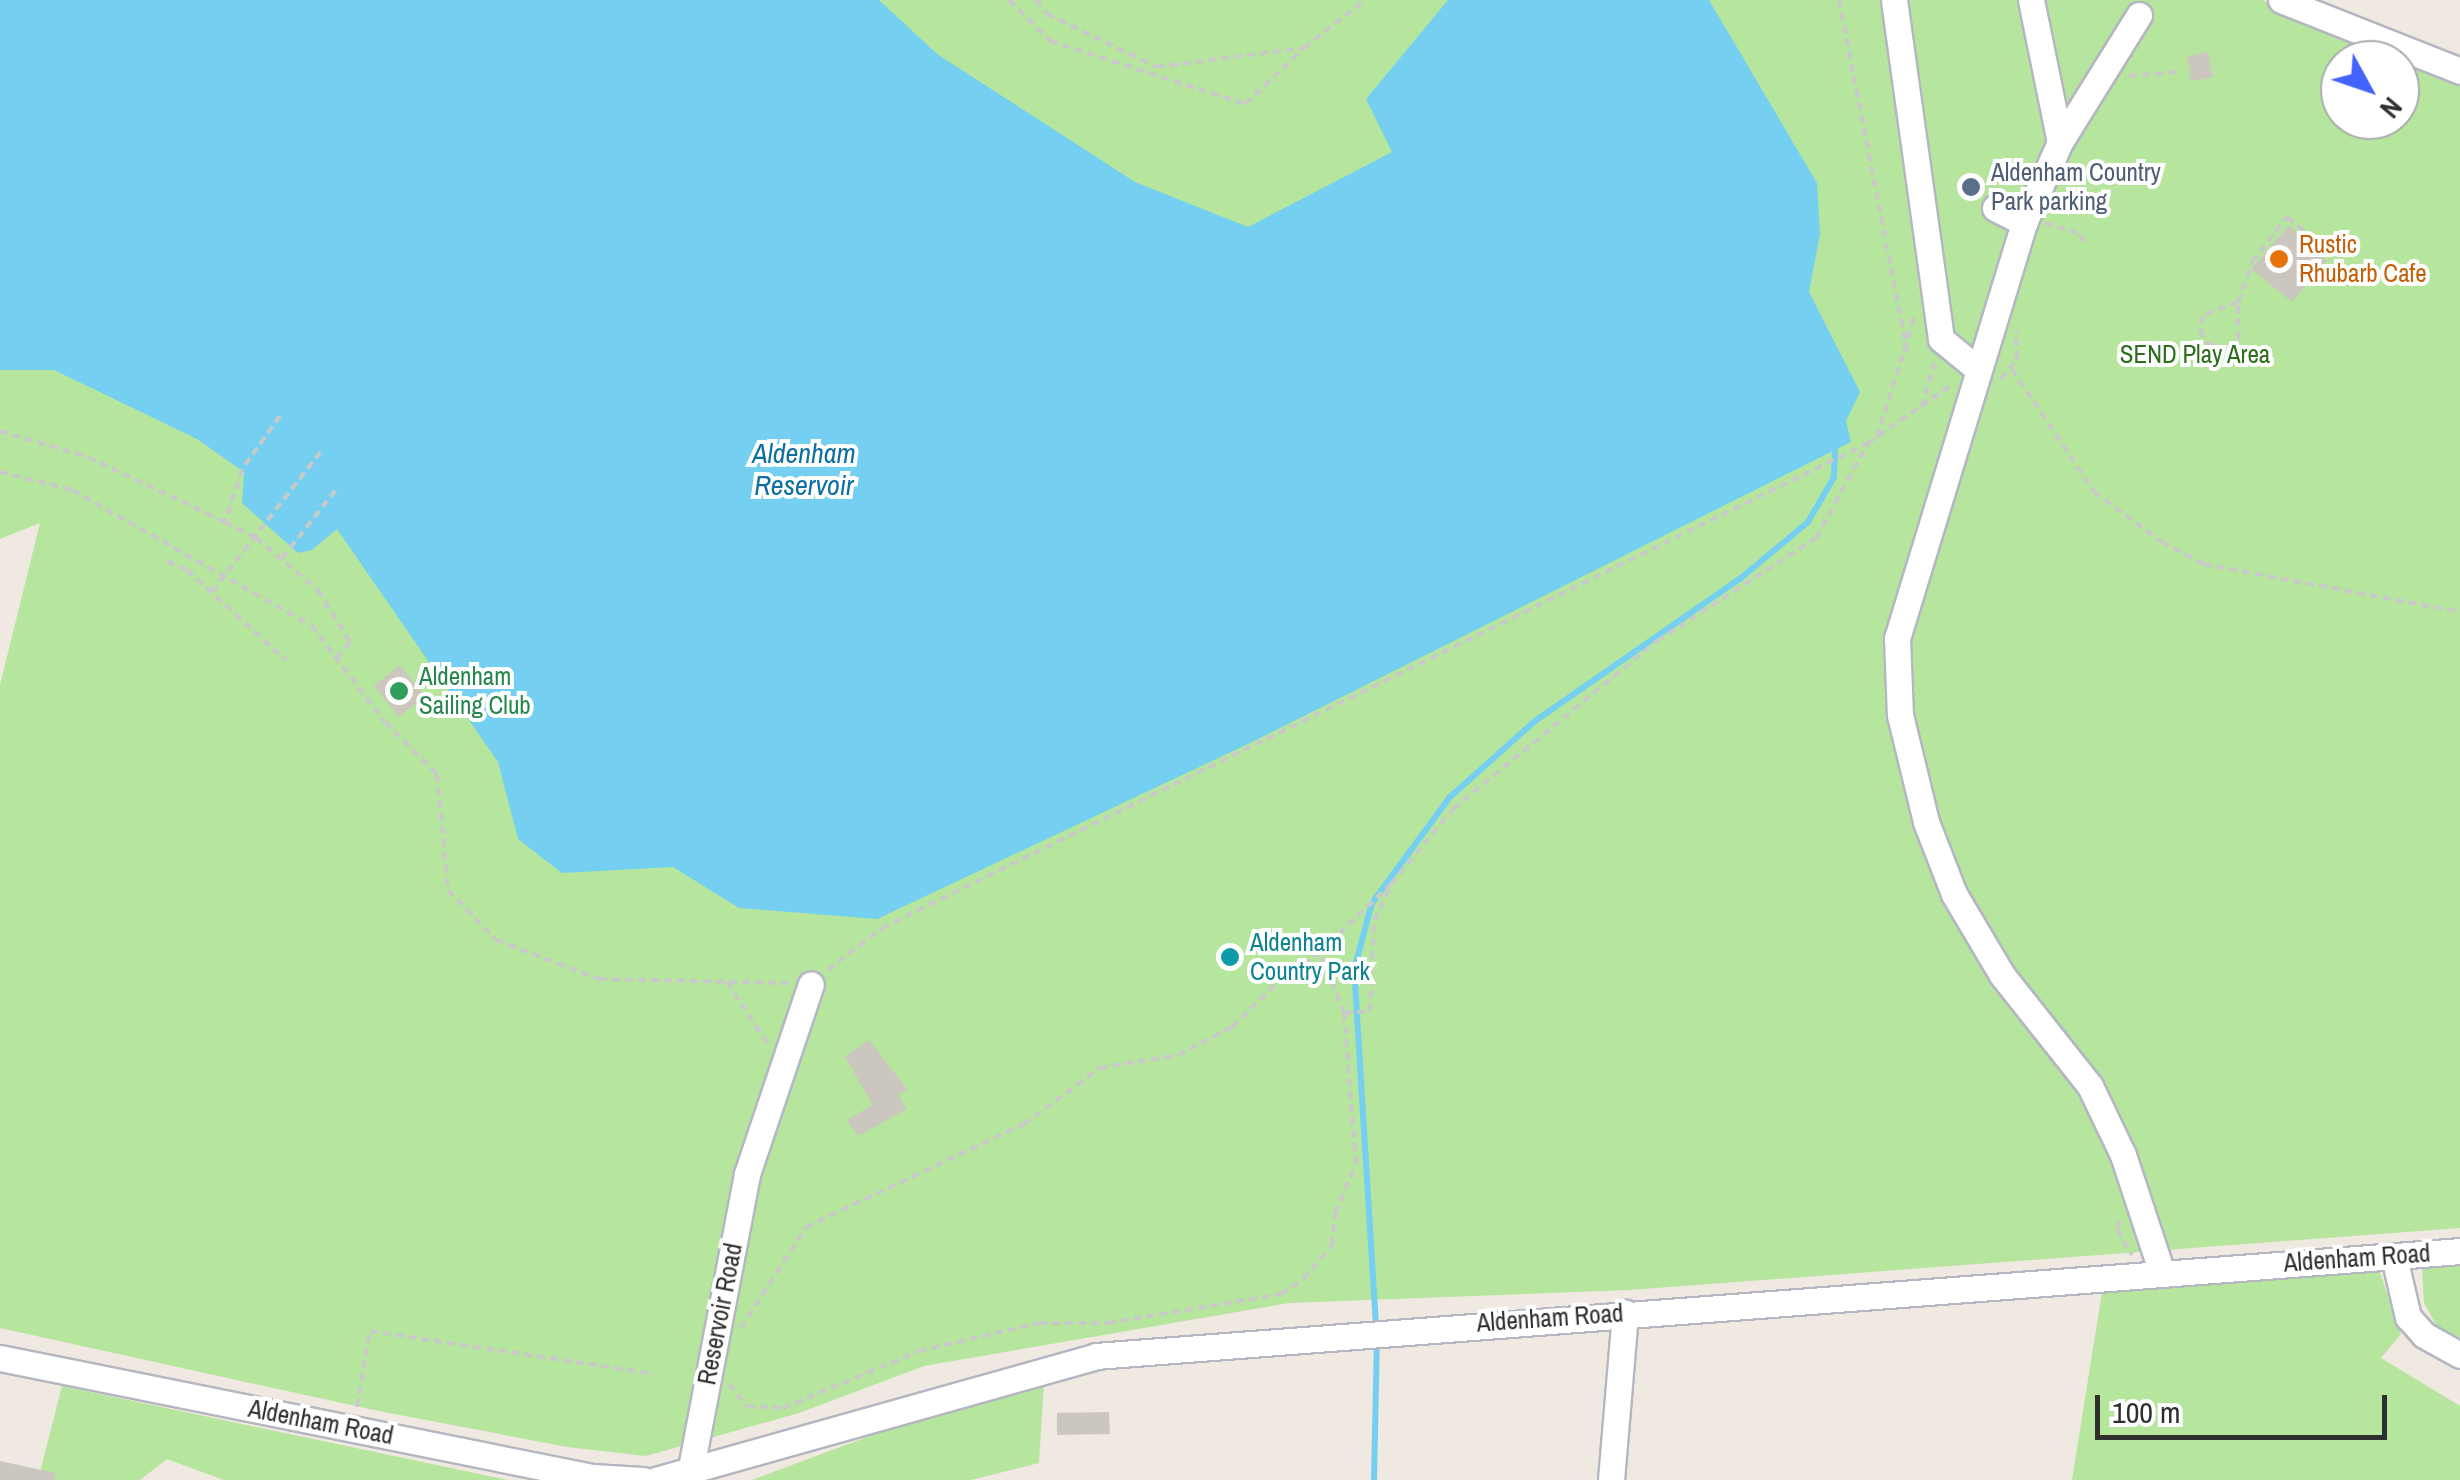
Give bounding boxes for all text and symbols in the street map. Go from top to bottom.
north arrow [2320,40,2420,140]
text: N [2372,89,2411,127]
place label: Aldenham Country Park parking [1991,158,2161,217]
marker: Aldenham Country Park parking [1960,176,1982,198]
place label: Rustic Rhubarb Cafe [2299,230,2427,289]
marker: Rustic Rhubarb Cafe [2268,248,2290,270]
park label: SEND Play Area [2119,339,2271,369]
water label: Aldenham Reservoir [752,436,856,502]
place label: Aldenham Sailing Club [419,662,531,721]
marker: Aldenham Sailing Club [388,680,410,702]
place label: Aldenham Country Park [1250,928,1370,987]
marker: Aldenham Country Park [1219,946,1241,968]
street label: Aldenham Road [2283,1238,2431,1278]
street label: Reservoir Road [692,1241,748,1387]
street label: Aldenham Road [1476,1298,1624,1338]
scale bar [2100,1375,2392,1437]
text: 100 m [2112,1392,2180,1432]
street label: Aldenham Road [246,1393,396,1451]

